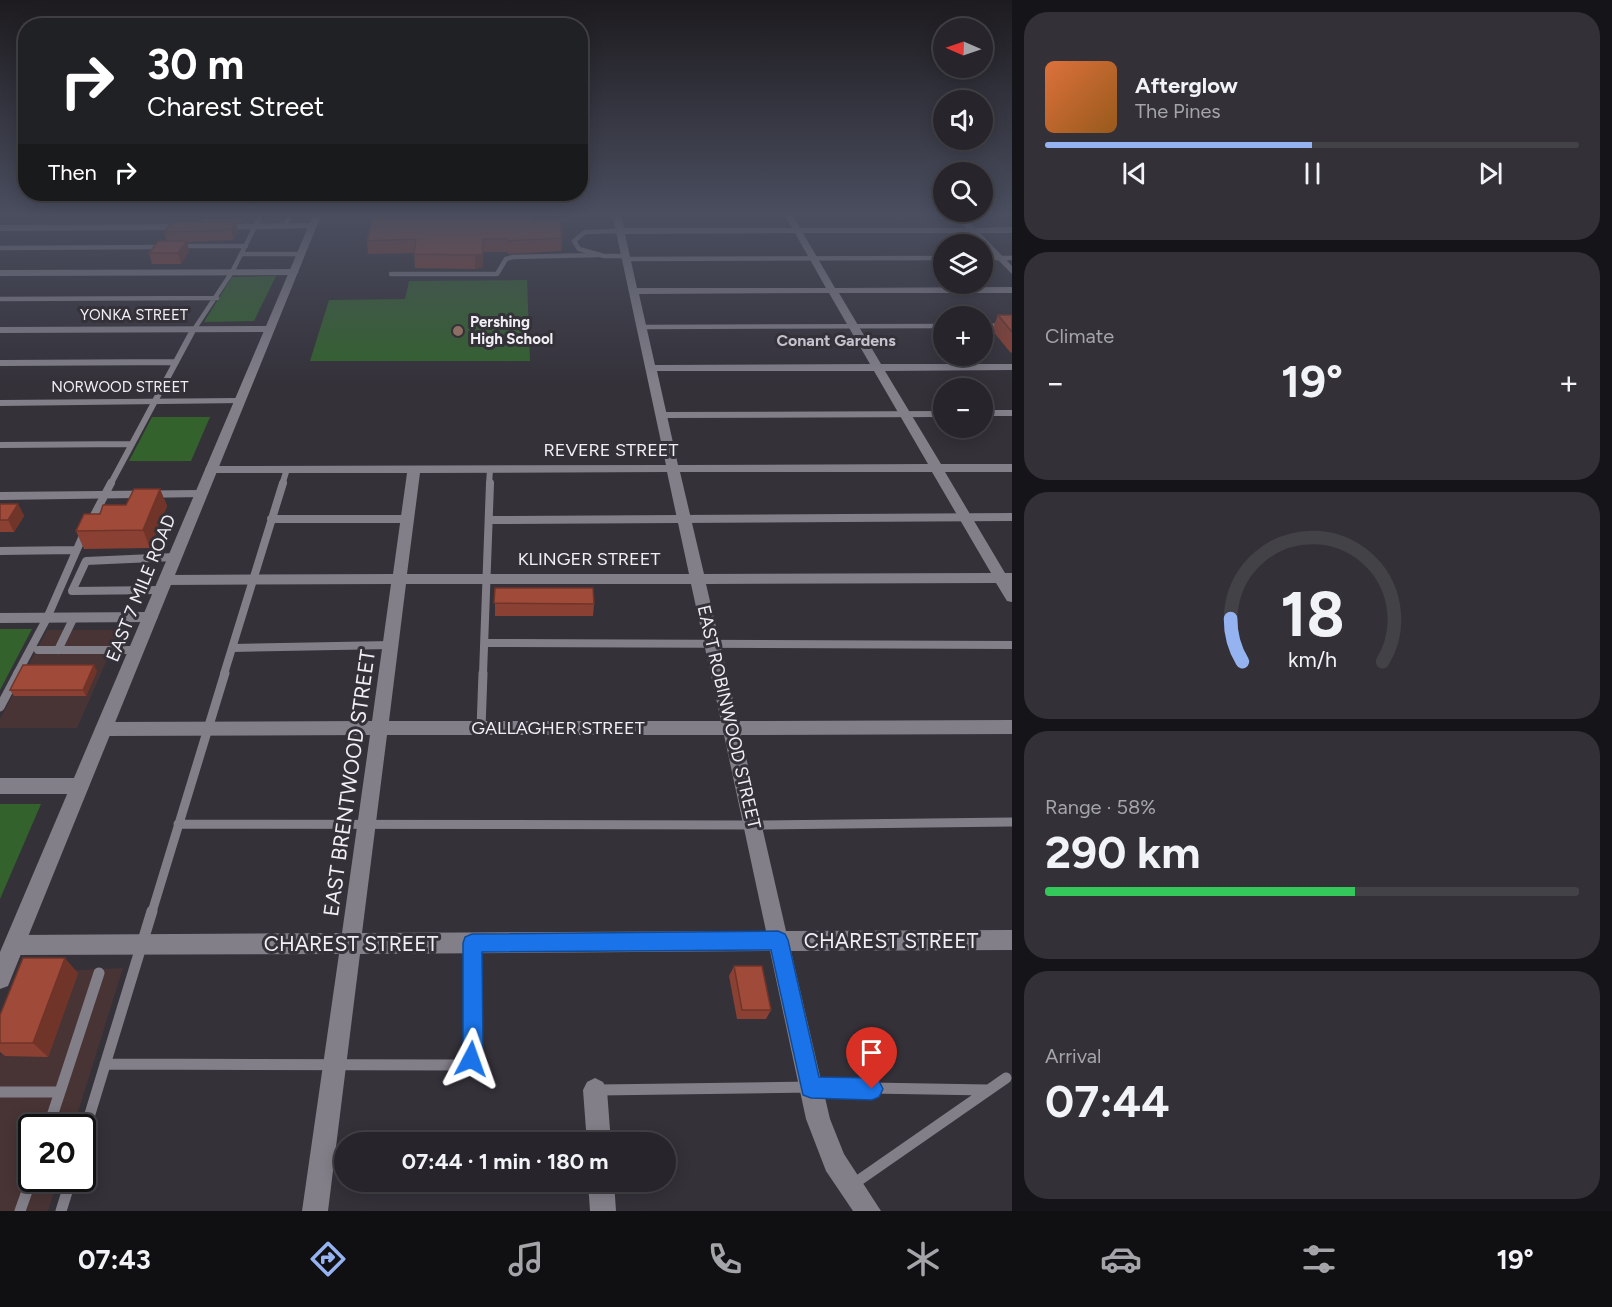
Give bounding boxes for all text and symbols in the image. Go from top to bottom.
north arrow [933,18,993,78]
map controls [933,18,993,438]
text: 30 m [147,39,244,90]
icon: right [48,42,126,120]
text: Afterglow [1135,72,1238,99]
text: Charest Street [147,90,324,123]
button: sound [933,90,993,150]
text: The Pines [1135,99,1221,123]
icon: right [109,156,142,189]
icon: previous [1118,157,1151,190]
icon: pause [1296,157,1329,190]
icon: next [1474,157,1507,190]
text: Then [48,159,97,186]
button: search [933,162,993,222]
button: layers [933,234,993,294]
street label: YONKA STREET [80,306,189,324]
button: + [933,306,993,366]
place label: Pershing High School [470,313,553,348]
marker: Pershing High School [451,324,465,338]
text: Climate [1045,324,1114,348]
district label: Conant Gardens [776,331,896,350]
text: 19° [1281,354,1343,408]
text: − [1045,363,1066,402]
text: + [1558,363,1579,402]
street label: NORWOOD STREET [51,378,189,396]
button: − [933,378,993,438]
street label: REVERE STREET [544,439,679,461]
street label: EAST 7 MILE ROAD [101,511,181,665]
street label: KLINGER STREET [518,548,660,570]
text: 18 [1280,578,1344,653]
street label: EAST ROBINWOOD STREET [693,603,765,831]
street label: EAST BRENTWOOD STREET [318,648,380,918]
text: km/h [1288,648,1336,673]
street label: GALLAGHER STREET [471,717,645,739]
text: Range · 58% [1045,795,1156,819]
text: 290 km [1045,825,1200,879]
street label: CHAREST STREET [804,928,979,953]
street label: CHAREST STREET [264,931,439,956]
position arrow [439,1027,503,1091]
pin [846,1027,897,1089]
icon: arrive [855,1036,888,1069]
text: Arrival [1045,1044,1101,1068]
text: 07:44 [1045,1074,1170,1128]
speed limit sign: 20 [18,1114,96,1192]
text: 07:44 · 1 min · 180 m [402,1148,608,1175]
icon: directions [307,1238,349,1280]
icon: music [505,1238,547,1280]
icon: phone [704,1238,746,1280]
icon: climate [902,1238,944,1280]
icon: car [1100,1238,1142,1280]
icon: filters [1298,1238,1340,1280]
text: 07:43 [78,1243,151,1276]
text: 19° [1497,1243,1534,1276]

